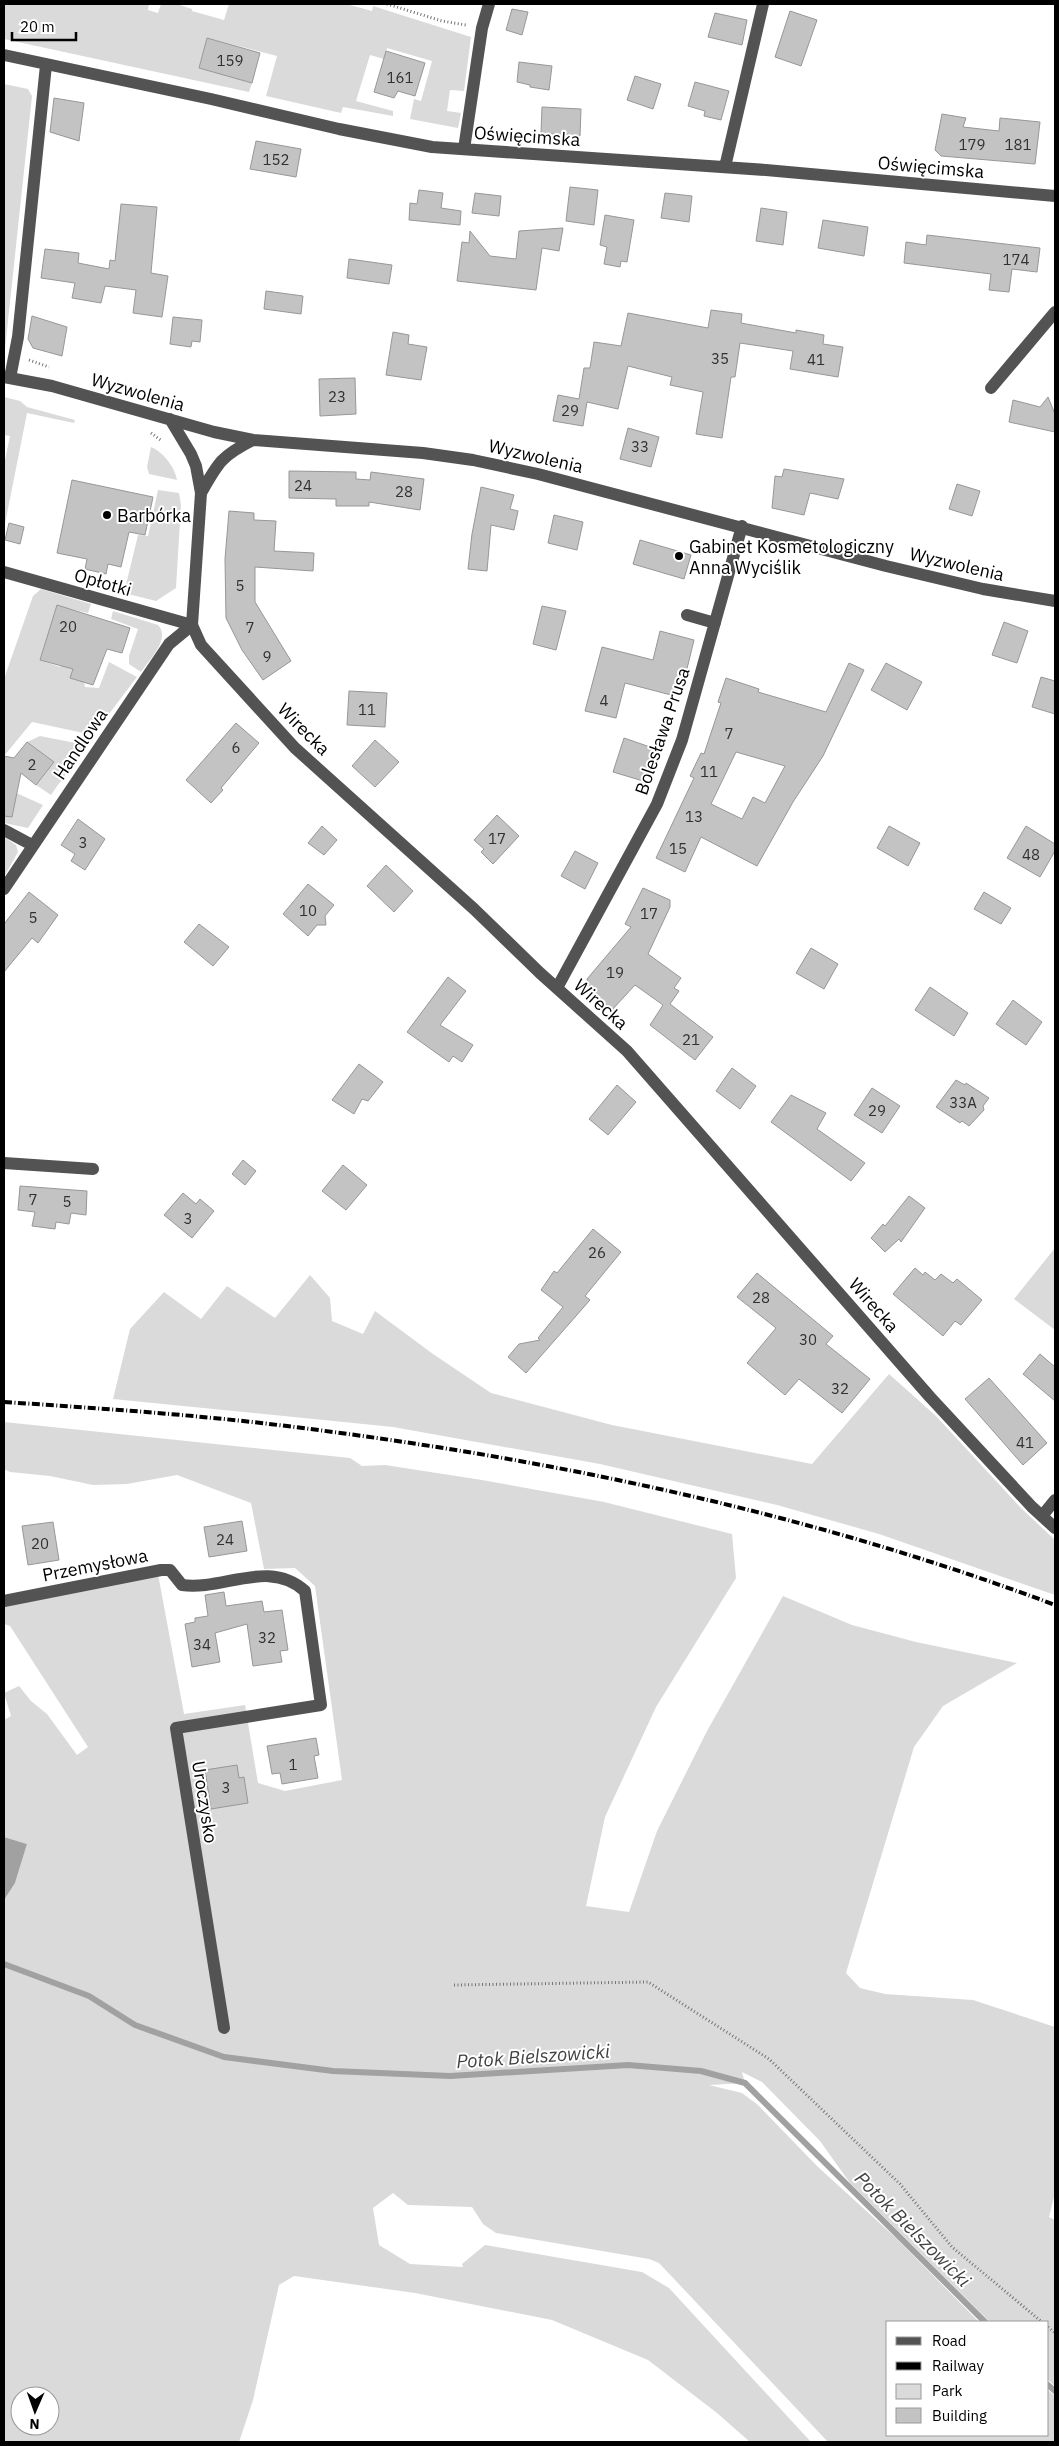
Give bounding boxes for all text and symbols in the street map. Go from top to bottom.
scale bar [12,10,76,42]
text: 20 m [20,17,55,36]
house number: 159 [216,51,244,70]
house number: 161 [386,68,414,87]
street label: Oświęcimska [473,121,581,151]
house number: 179 [958,135,986,154]
house number: 181 [1004,135,1032,154]
house number: 152 [262,150,290,169]
street label: Oświęcimska [877,151,985,183]
house number: 174 [1002,250,1030,269]
house number: 35 [711,349,729,368]
house number: 41 [807,350,825,369]
street label: Wyzwolenia [89,368,188,416]
house number: 23 [328,387,346,406]
house number: 29 [561,401,579,420]
street label: Wyzwolenia [486,434,586,478]
house number: 33 [631,437,649,456]
house number: 24 [294,476,312,495]
house number: 28 [395,482,413,501]
place label: Barbórka [117,504,191,527]
marker: Barbórka [101,509,113,521]
place label: Gabinet Kosmetologiczny Anna Wyciślik [689,535,894,579]
street label: Wyzwolenia [907,542,1007,586]
marker: Gabinet Kosmetologiczny Anna Wyciślik [673,550,685,562]
street label: Opłotki [72,563,134,601]
house number: 5 [235,576,245,595]
house number: 20 [59,617,77,636]
house number: 7 [245,618,255,637]
house number: 9 [262,647,272,666]
street label: Bolesława Prusa [629,664,695,798]
house number: 4 [599,691,609,710]
street label: Wirecka [273,698,335,760]
house number: 11 [358,700,376,719]
street label: Handlowa [48,704,112,784]
house number: 7 [724,724,734,743]
house number: 6 [231,738,241,757]
house number: 2 [27,755,37,774]
house number: 11 [700,762,718,781]
house number: 13 [685,807,703,826]
house number: 17 [488,829,506,848]
house number: 3 [78,833,88,852]
house number: 15 [669,839,687,858]
house number: 48 [1022,845,1040,864]
house number: 10 [299,901,317,920]
house number: 17 [640,904,658,923]
house number: 5 [28,908,38,927]
house number: 19 [606,963,624,982]
street label: Wirecka [569,974,633,1035]
house number: 21 [682,1030,700,1049]
house number: 33A [949,1093,977,1112]
house number: 29 [868,1101,886,1120]
house number: 7 [28,1190,38,1209]
house number: 5 [62,1192,72,1211]
house number: 3 [183,1209,193,1228]
house number: 26 [588,1243,606,1262]
street label: Wirecka [844,1273,904,1337]
house number: 28 [752,1288,770,1307]
house number: 30 [799,1330,817,1349]
house number: 32 [831,1379,849,1398]
house number: 41 [1016,1433,1034,1452]
house number: 24 [216,1530,234,1549]
house number: 20 [31,1534,49,1553]
street label: Przemysłowa [40,1543,150,1586]
house number: 32 [258,1628,276,1647]
house number: 34 [193,1635,211,1654]
house number: 1 [288,1755,298,1774]
street label: Uroczysko [187,1759,223,1845]
house number: 3 [221,1778,231,1797]
water label: Potok Bielszowicki [455,2039,612,2073]
water label: Potok Bielszowicki [850,2166,977,2293]
legend [886,2321,1049,2436]
text: Road [932,2331,967,2350]
text: Railway [932,2356,985,2375]
text: Park [932,2381,962,2400]
north arrow [10,2386,60,2436]
text: Building [932,2406,987,2425]
text: N [29,2415,40,2433]

